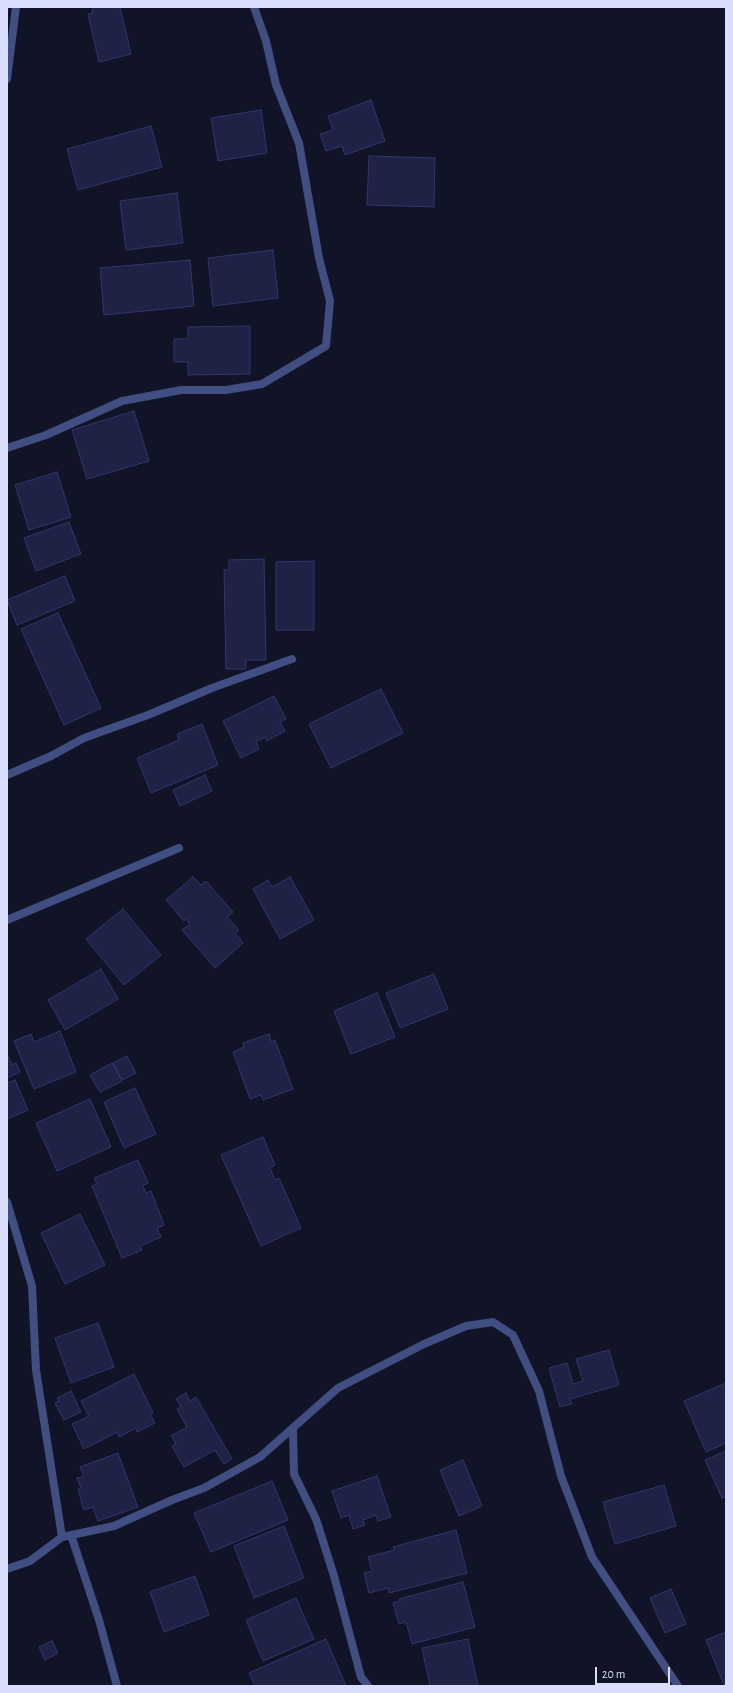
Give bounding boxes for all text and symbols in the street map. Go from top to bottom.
scale bar [597,1659,672,1685]
text: 20 m [602,1668,625,1680]

